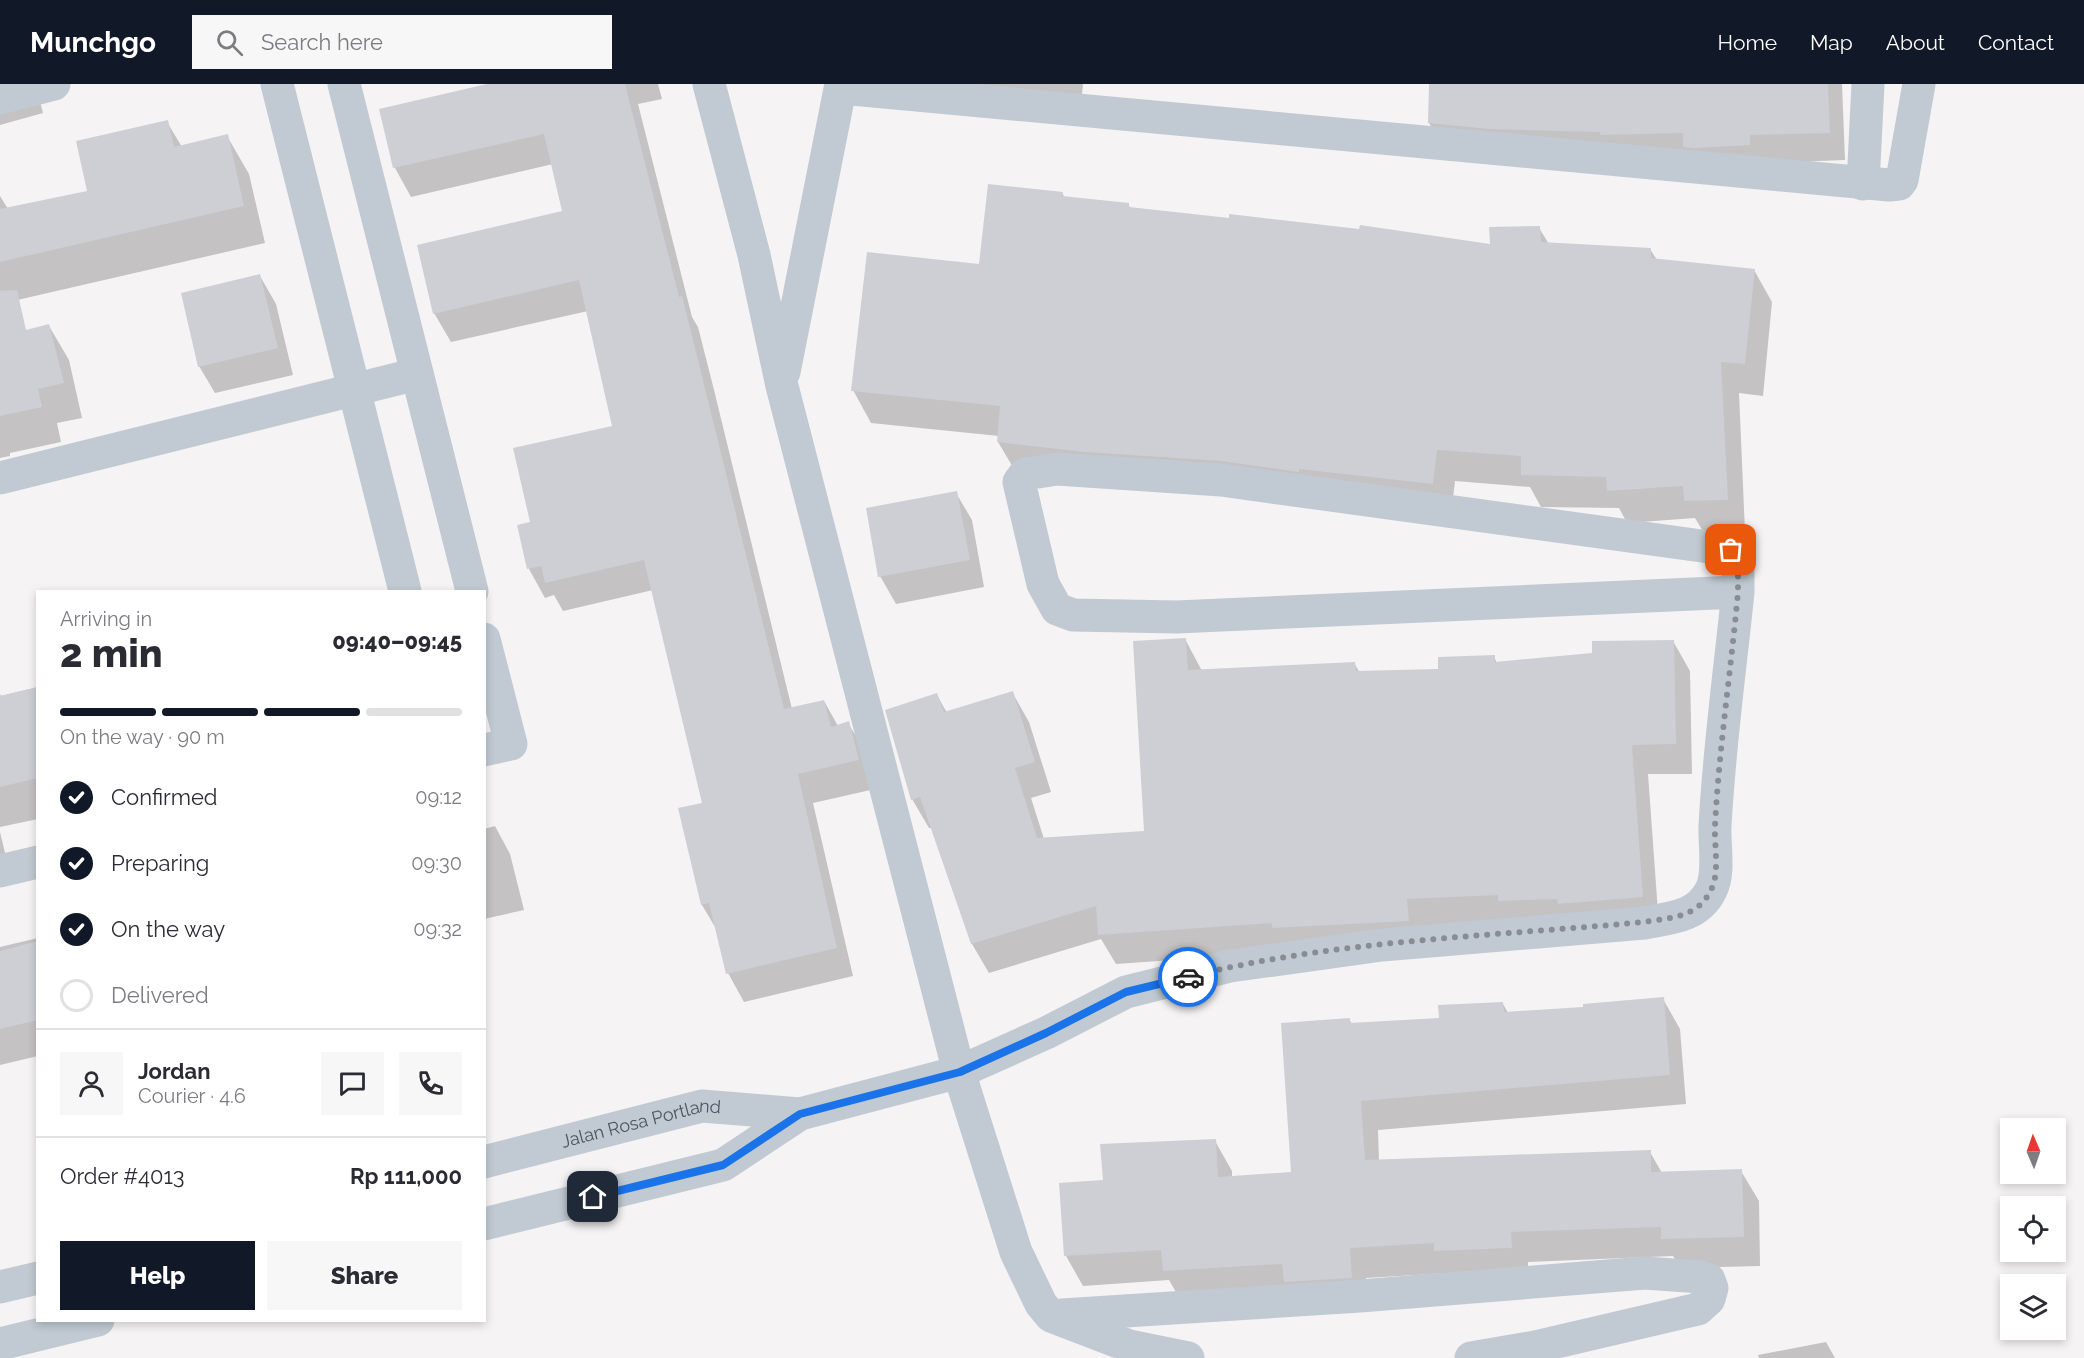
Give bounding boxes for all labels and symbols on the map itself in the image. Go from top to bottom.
pin [1705,524,1756,575]
courier [1158,947,1218,1007]
street label: Jalan Rosa Portland [559,1095,722,1152]
north arrow [2000,1118,2066,1184]
pin [567,1171,618,1222]

